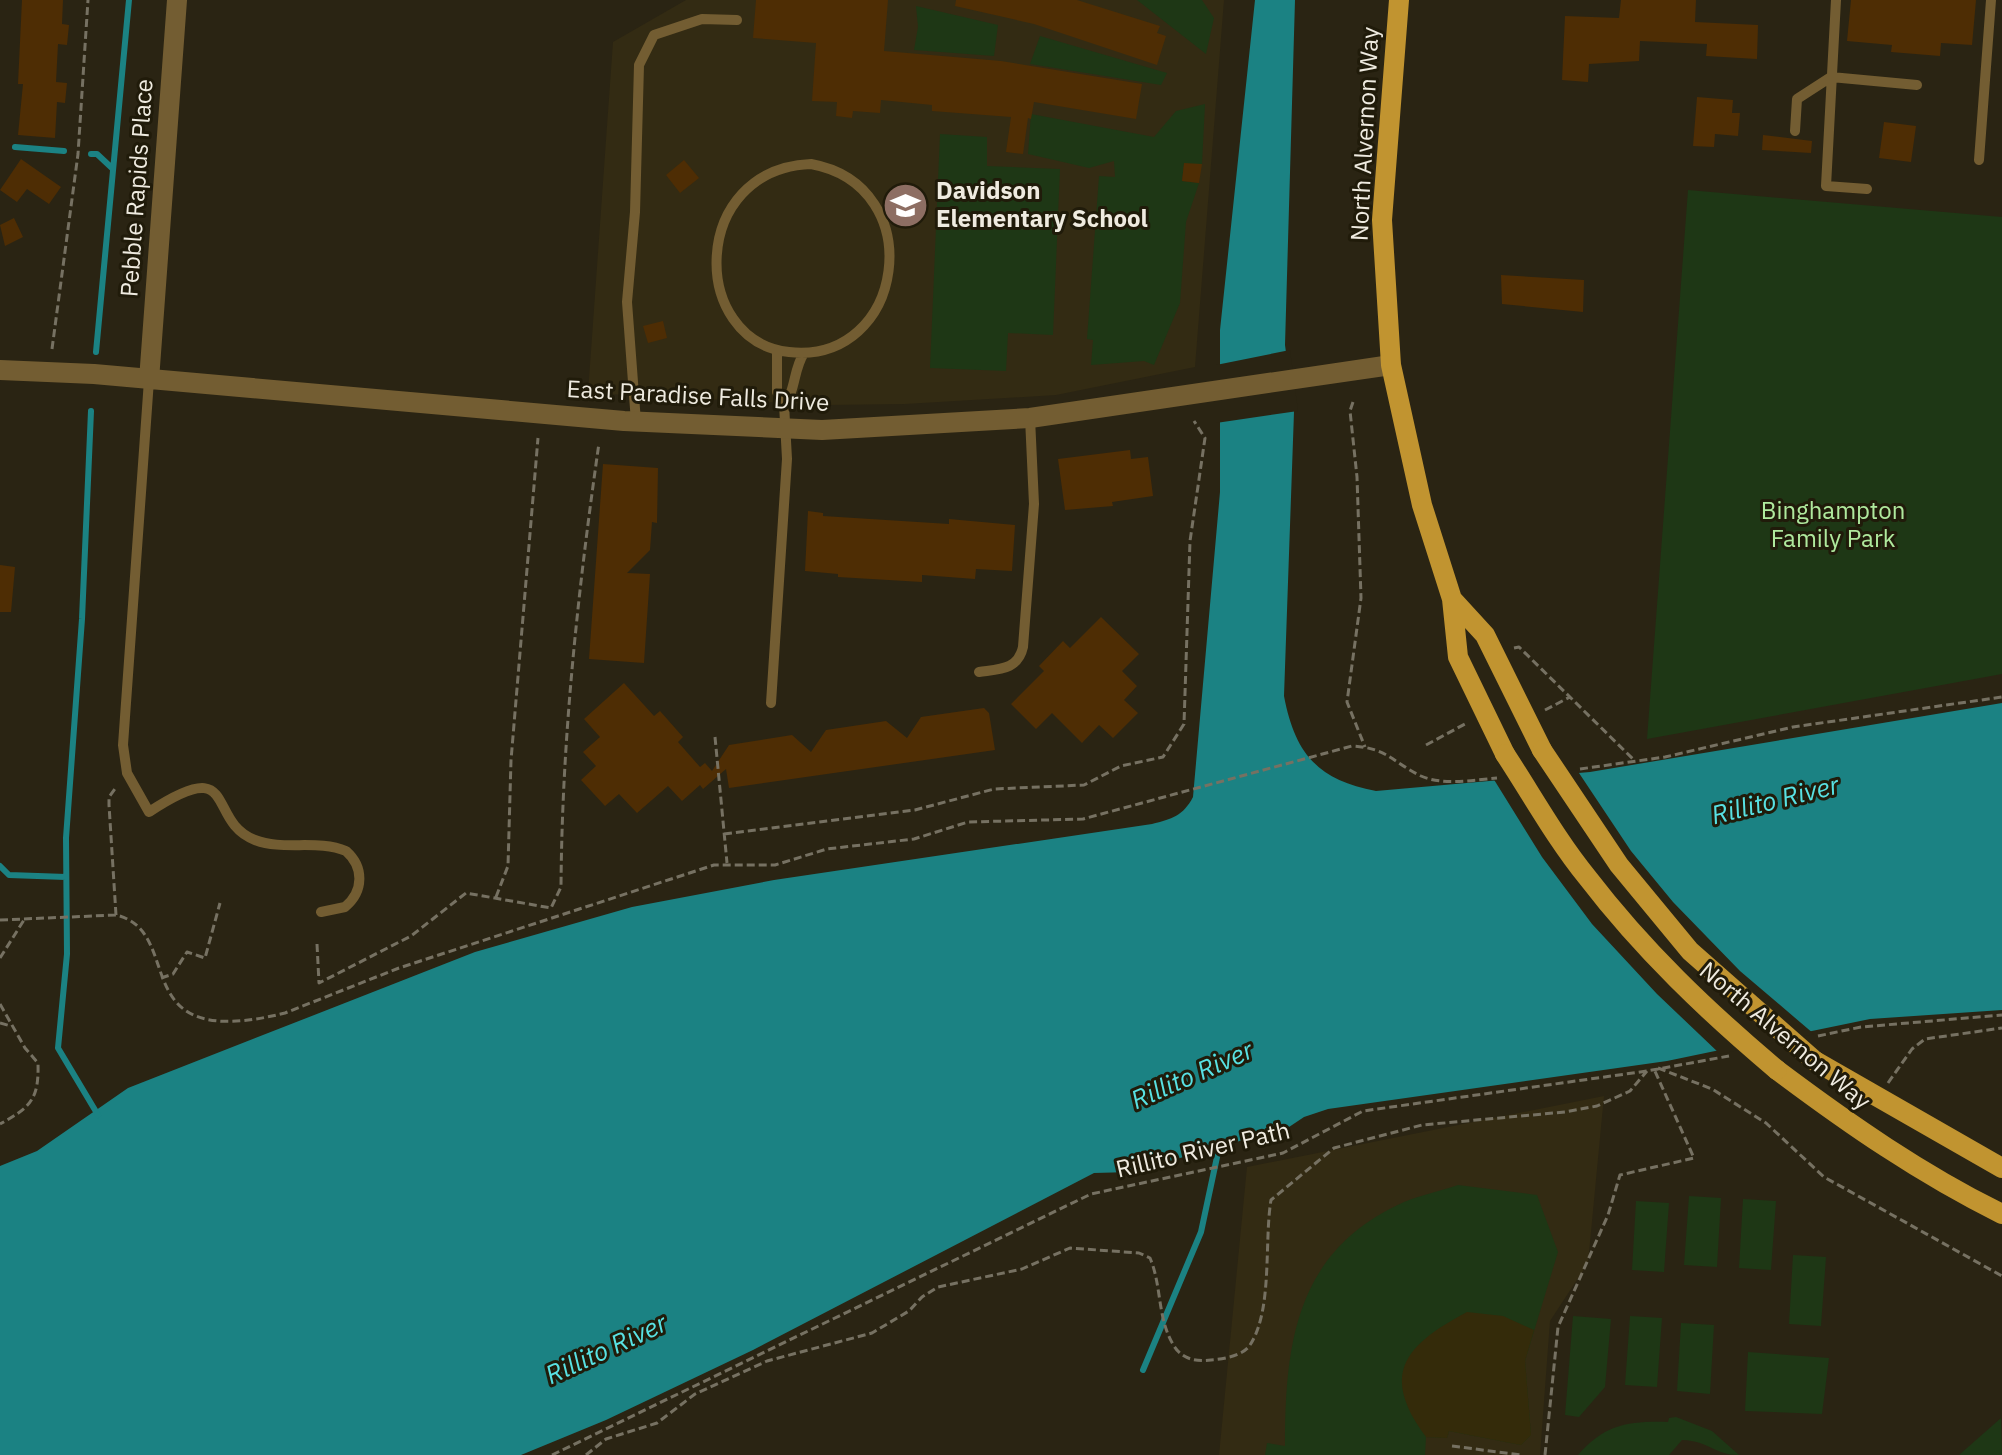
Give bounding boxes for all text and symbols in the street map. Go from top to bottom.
street label: North Alvernon Way [1342,26,1386,242]
street label: Pebble Rapids Place [112,78,160,298]
place label: Davidson Elementary School [936,174,1148,234]
school or university icon: Davidson Elementary School [881,181,929,229]
street label: East Paradise Falls Drive [566,372,830,418]
park label: Binghampton Family Park [1761,494,1905,554]
water label: Rillito River [1707,766,1844,831]
street label: North Alvernon Way [1693,954,1878,1116]
water label: Rillito River [1125,1031,1259,1116]
street label: Rillito River Path [1113,1113,1293,1185]
water label: Rillito River [539,1304,673,1391]

